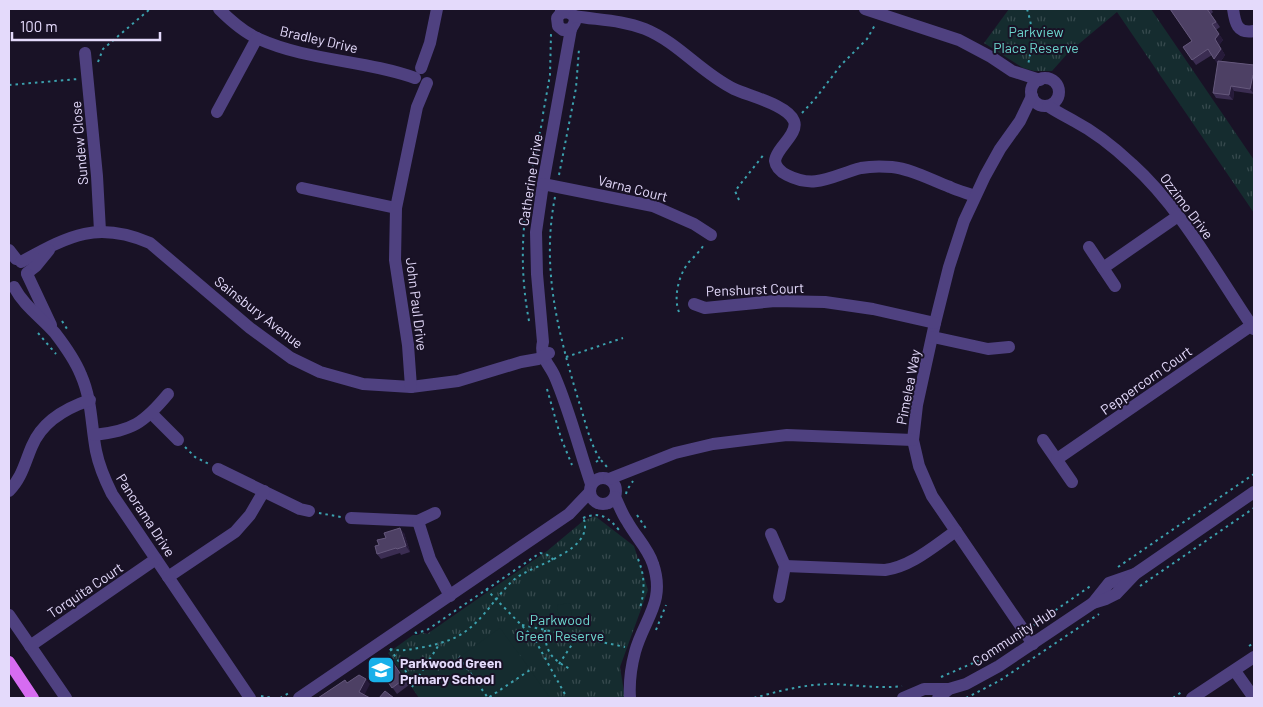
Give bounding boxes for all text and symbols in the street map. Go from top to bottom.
scale bar [12,10,160,42]
text: 100 m [20,17,58,35]
street label: Bradley Drive [278,22,360,56]
park label: Parkview Place Reserve [993,23,1079,56]
street label: Sundew Close [67,100,91,186]
street label: Catherine Drive [514,133,546,227]
street label: Ozzimo Drive [1157,170,1217,242]
street label: Varna Court [596,171,670,205]
street label: John Paul Drive [403,256,431,352]
street label: Sainsbury Avenue [211,272,307,352]
street label: Penshurst Court [705,279,805,299]
street label: Peppercorn Court [1097,342,1195,418]
street label: Pimelea Way [892,347,924,426]
street label: Panorama Drive [113,470,179,560]
street label: Torquita Court [44,559,126,621]
street label: Community Hub [969,603,1059,669]
park label: Parkwood Green Reserve [516,611,604,644]
place label: Parkwood Green Primary School [400,654,502,687]
school or university icon: Parkwood Green Primary School [366,655,396,685]

